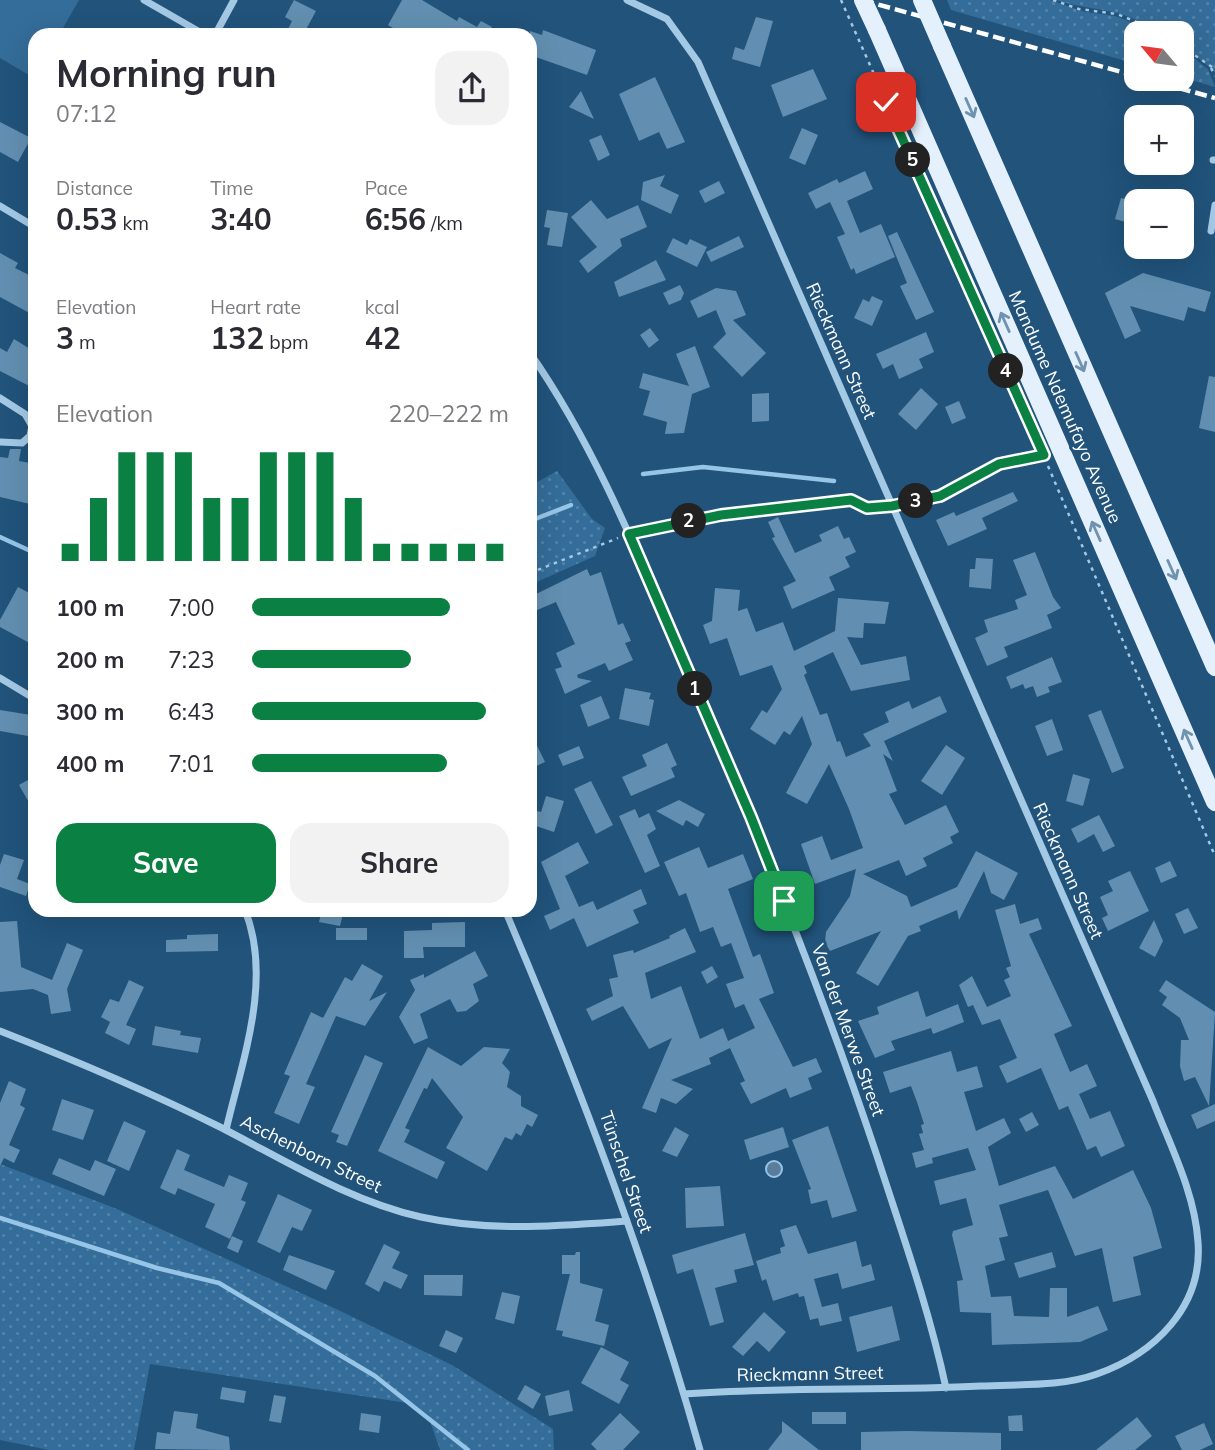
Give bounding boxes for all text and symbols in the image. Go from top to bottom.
north arrow [1124,21,1194,91]
map controls [1124,21,1194,259]
text: Morning run [56,49,277,97]
button: share [435,51,509,125]
pin [856,72,916,132]
icon: check [867,83,905,121]
one-way arrow [964,97,977,119]
text: 07:12 [56,99,116,128]
button: + [1124,105,1194,175]
pin: 5 [895,142,930,178]
text: 5 [907,147,918,171]
text: Distance [56,176,133,200]
text: Time [210,176,253,200]
text: Pace [365,176,408,200]
button: − [1124,189,1194,259]
text: 0.53 [56,200,117,238]
text: 3:40 [210,200,272,238]
text: 6:56 [365,200,426,238]
text: km [117,211,149,235]
text: /km [426,211,463,235]
street label: Rieckmann Street [801,279,882,423]
street label: Mandume Ndemufayo Avenue [1004,287,1127,527]
text: Elevation [56,295,136,319]
text: Heart rate [210,295,301,319]
text: kcal [365,295,399,319]
one-way arrow [998,312,1011,334]
text: 3 [56,319,74,357]
text: 132 [210,319,264,357]
text: 42 [365,319,401,357]
text: m [74,330,96,354]
text: bpm [264,330,309,354]
one-way arrow [1075,350,1088,372]
pin: 4 [988,354,1024,388]
text: 4 [1000,358,1011,382]
text: Elevation [56,399,153,428]
text: 220–222 m [388,399,509,428]
pin: 3 [898,484,934,518]
text: 3 [910,488,921,512]
pin: 2 [672,504,706,538]
text: 2 [683,508,694,532]
one-way arrow [1089,520,1102,542]
one-way arrow [1166,559,1179,580]
text: 100 m [56,593,124,622]
text: 7:00 [168,593,215,622]
text: 200 m [56,645,124,674]
text: 7:23 [168,645,215,674]
pin: 1 [678,672,712,706]
text: 1 [689,676,700,700]
text: 300 m [56,697,124,726]
text: 6:43 [168,697,215,726]
one-way arrow [1181,729,1194,750]
text: 400 m [56,749,124,778]
text: 7:01 [168,749,215,778]
street label: Rieckmann Street [1028,799,1109,943]
button: Save [56,823,276,903]
button: Share [290,823,509,903]
pin [754,871,814,931]
icon: arrive [765,882,803,920]
street label: Van der Merwe Street [807,941,890,1119]
street label: Tünschel Street [595,1108,658,1236]
street label: Aschenborn Street [237,1109,386,1198]
street label: Rieckmann Street [736,1361,884,1386]

